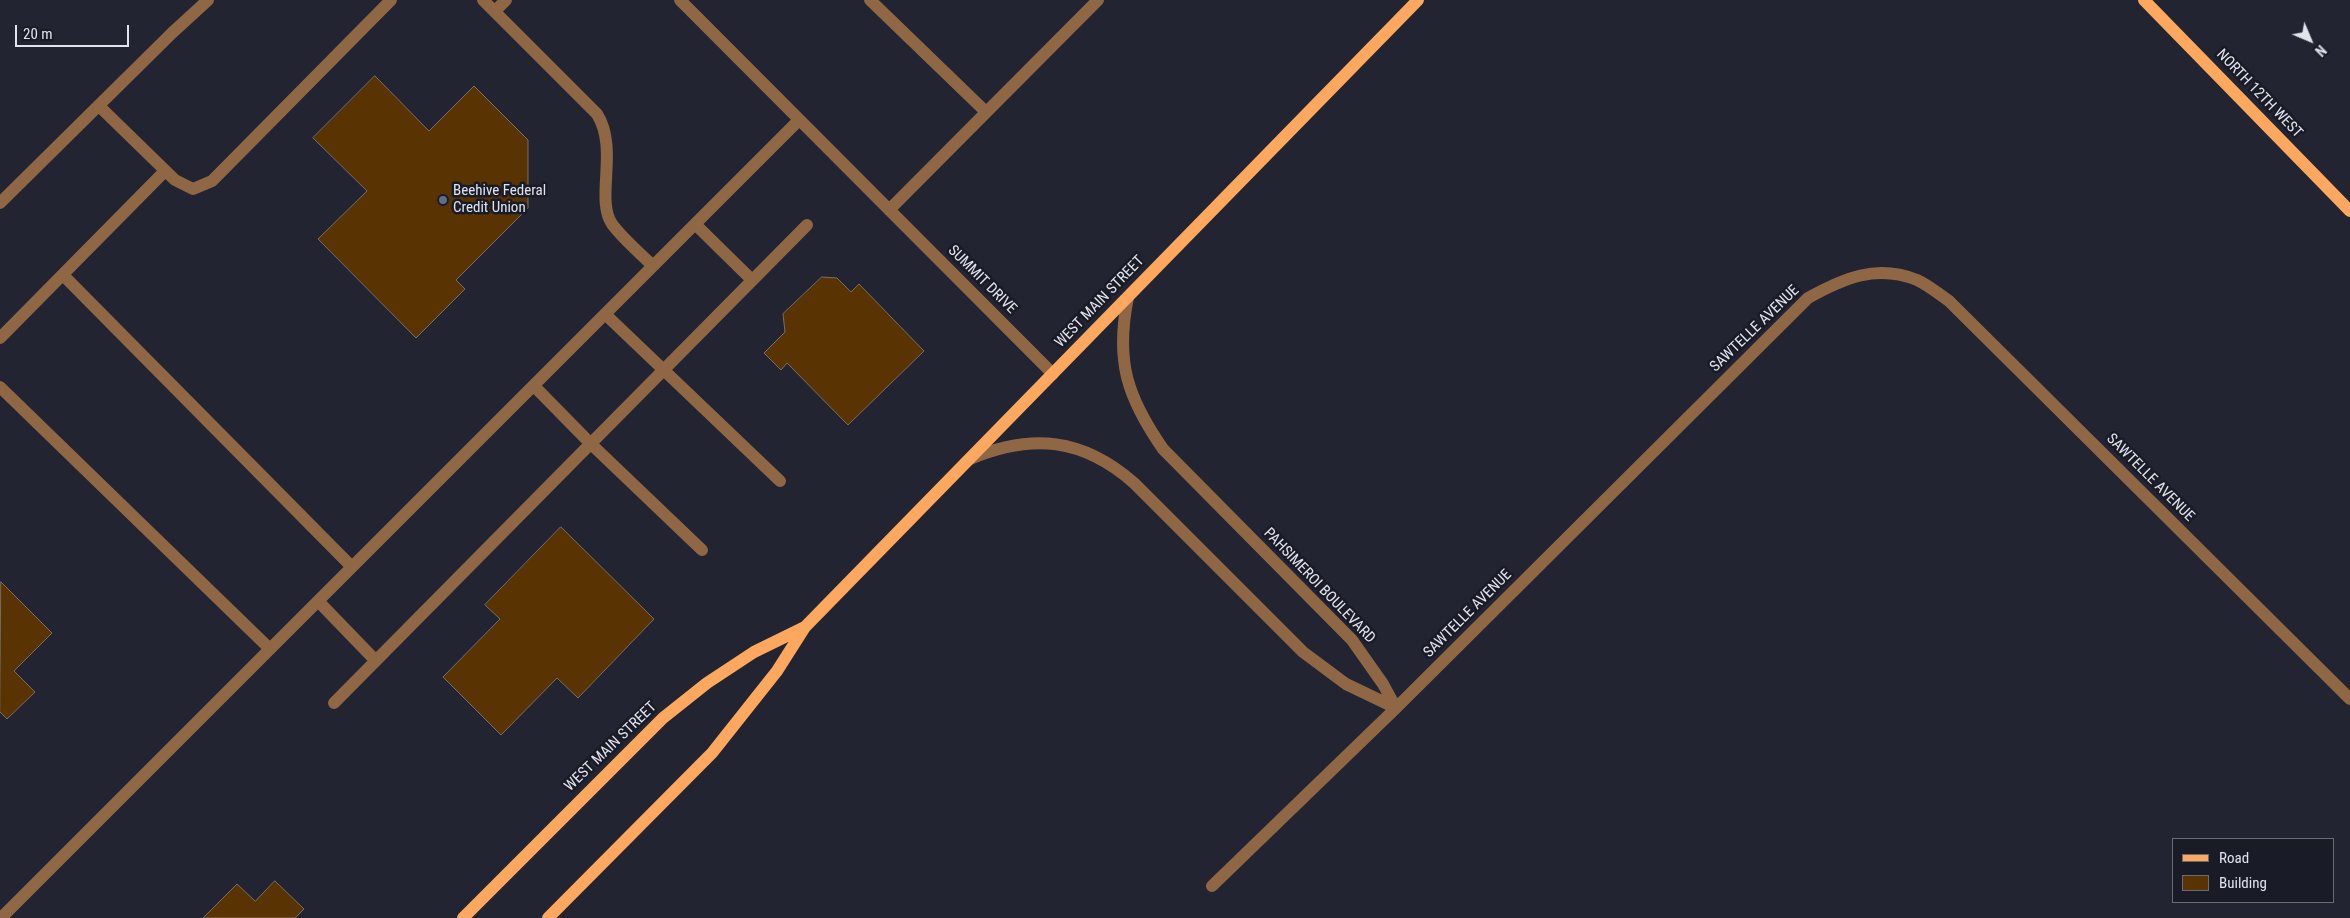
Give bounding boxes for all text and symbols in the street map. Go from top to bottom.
scale bar [18,15,131,47]
north arrow [2285,15,2335,65]
text: 20 m [23,25,53,43]
text: N [2312,42,2329,59]
street label: NORTH 12TH WEST [2212,46,2306,142]
place label: Beehive Federal Credit Union [453,182,546,217]
marker: Beehive Federal Credit Union [437,194,449,206]
street label: SUMMIT DRIVE [944,242,1020,318]
street label: WEST MAIN STREET [1052,252,1148,352]
street label: SAWTELLE AVENUE [1707,282,1803,376]
street label: SAWTELLE AVENUE [2102,430,2198,526]
street label: PAHSIMEROI BOULEVARD [1259,525,1379,647]
street label: SAWTELLE AVENUE [1420,566,1516,662]
street label: WEST MAIN STREET [561,699,661,795]
legend [2172,838,2335,903]
text: Road [2219,849,2249,867]
text: Building [2219,874,2267,892]

